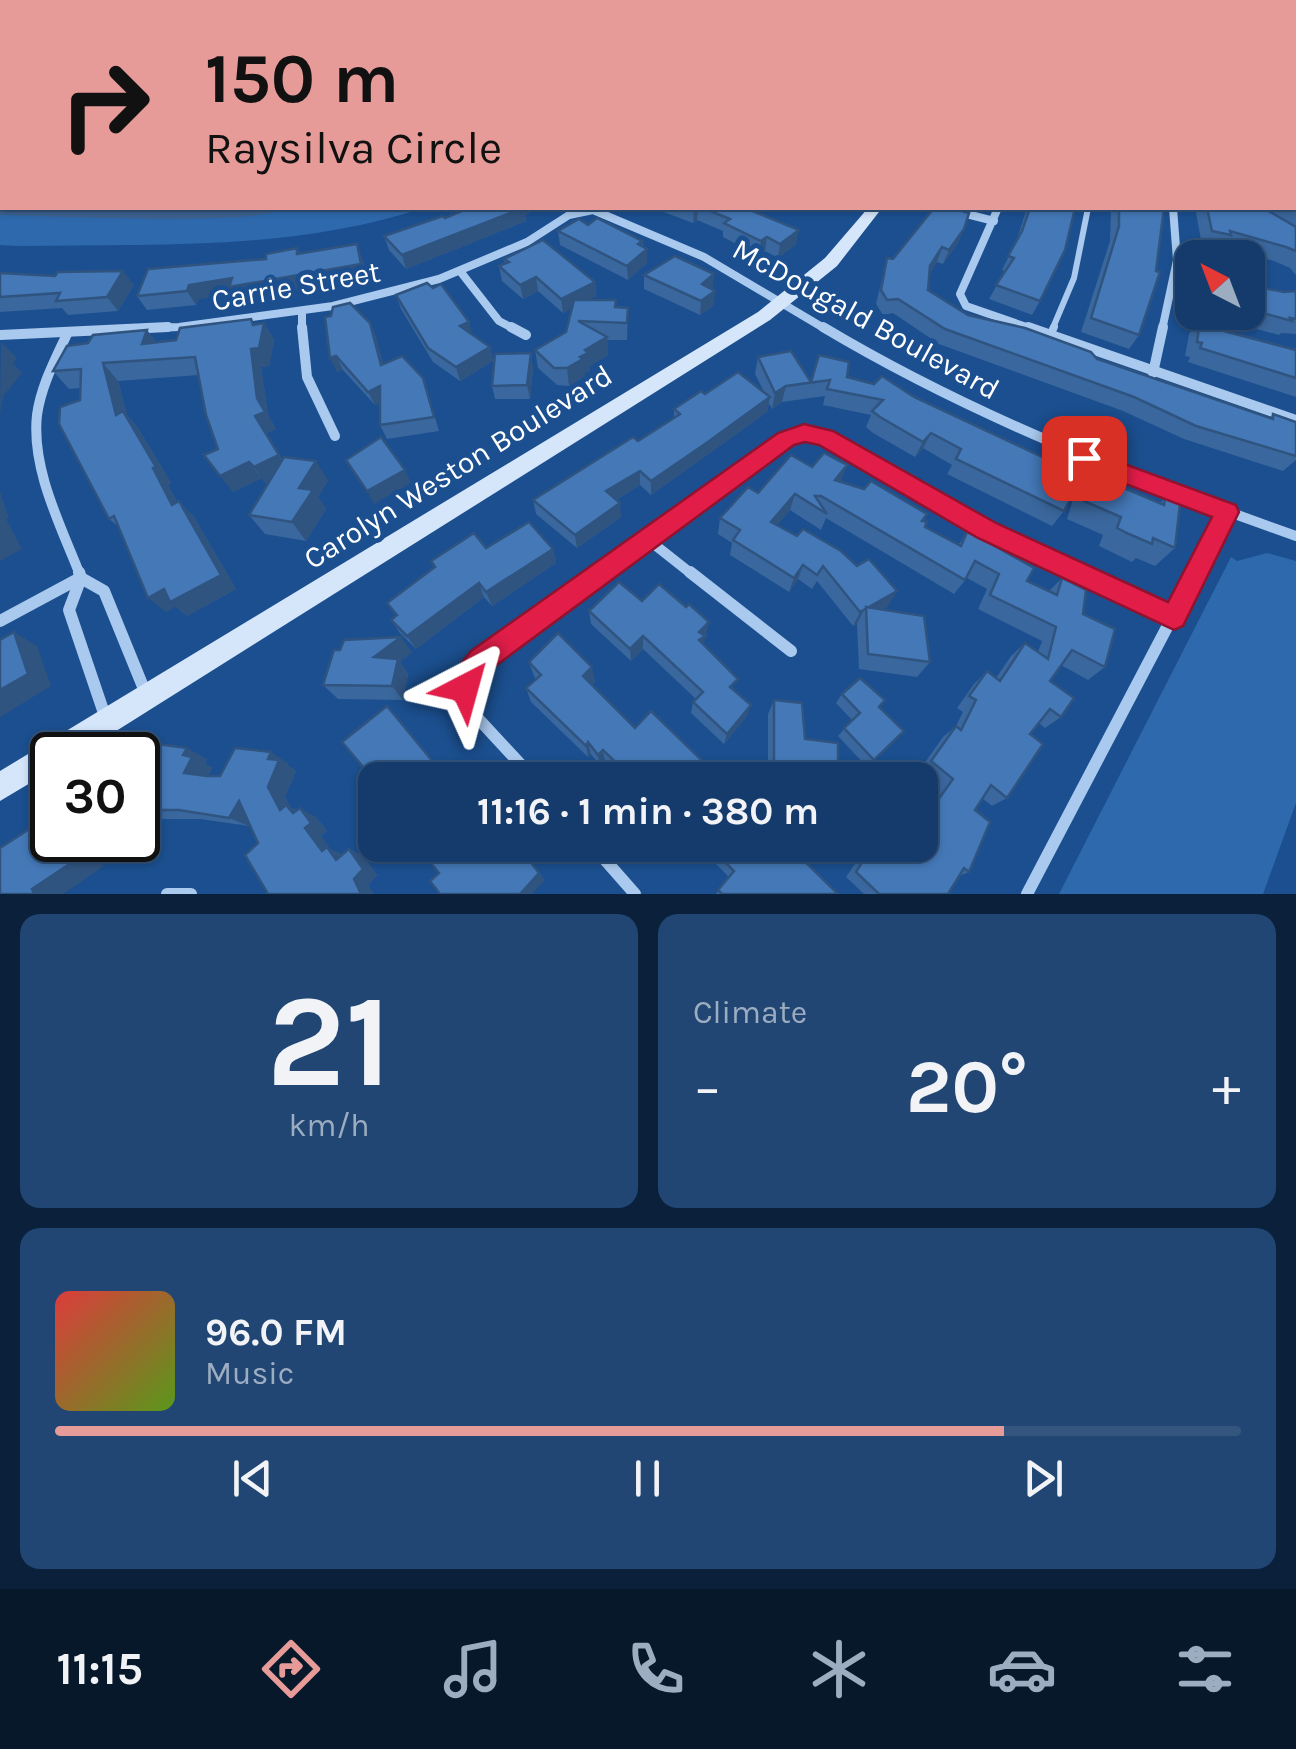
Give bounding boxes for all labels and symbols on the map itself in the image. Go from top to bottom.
street label: McDougald Boulevard [726,231,1006,407]
north arrow [1175,240,1265,330]
street label: Carrie Street [209,253,383,319]
street label: Carolyn Weston Boulevard [297,357,619,577]
pin [1042,416,1127,501]
position arrow [413,636,517,740]
speed limit sign: 30 [30,732,160,862]

